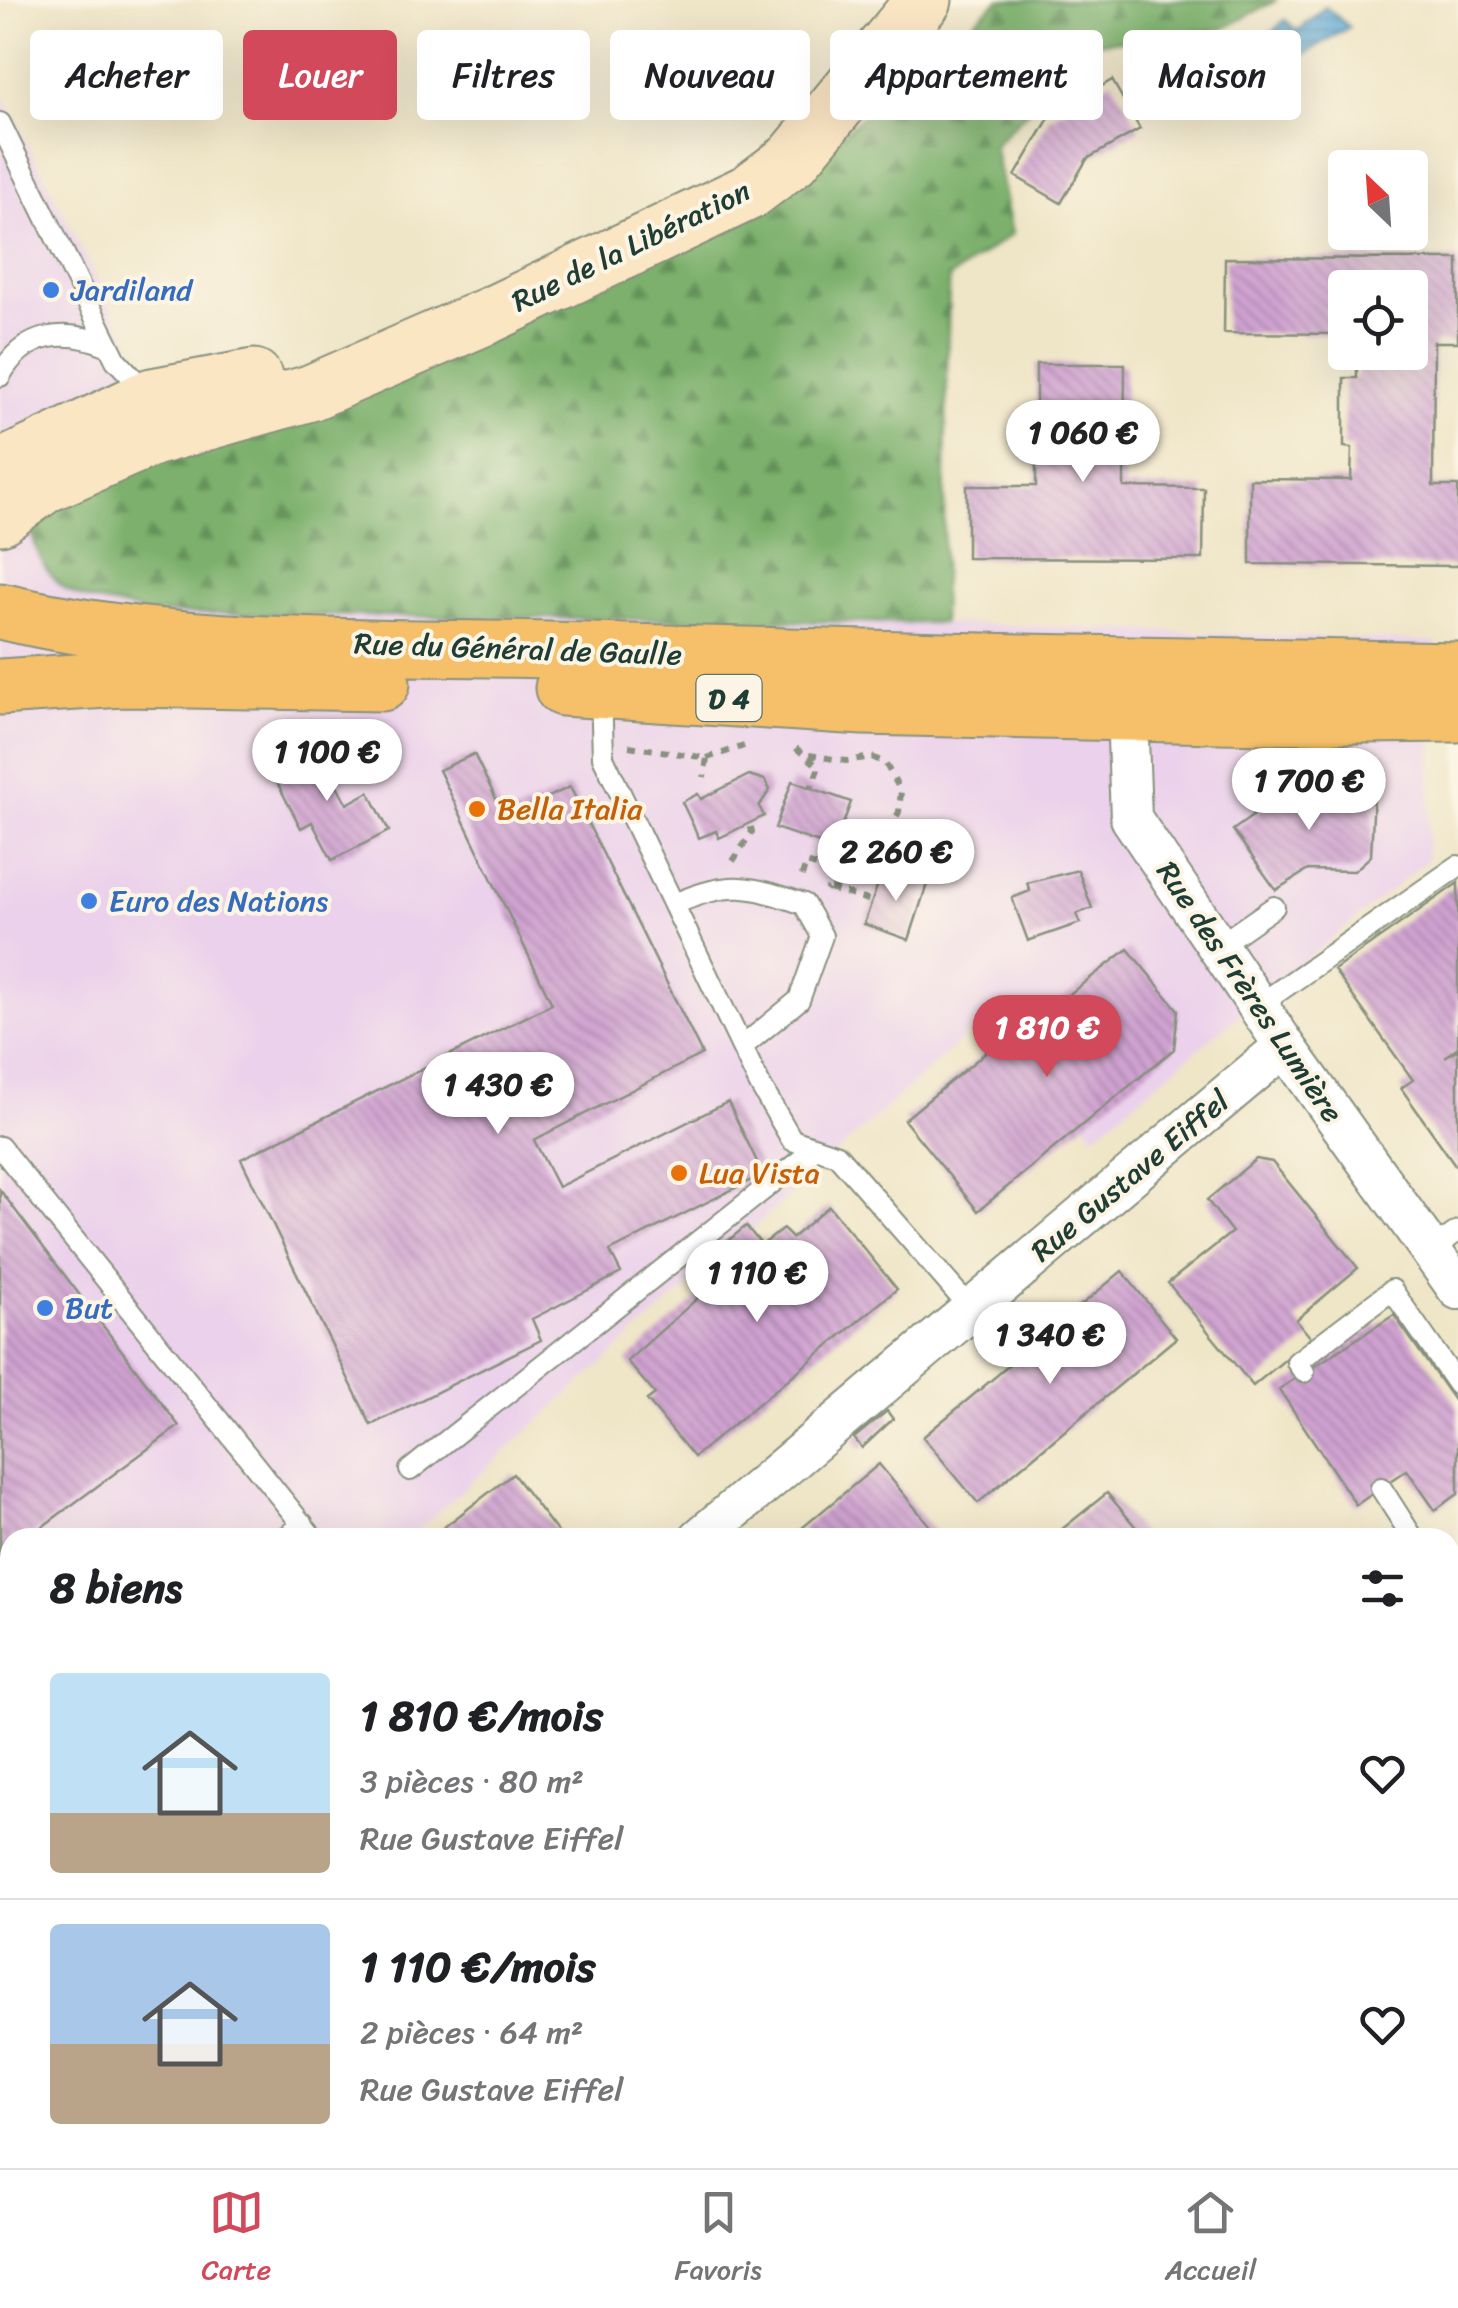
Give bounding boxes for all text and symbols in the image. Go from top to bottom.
chip: Acheter [30,30,223,120]
chip: Louer [243,30,397,120]
chip: Filtres [417,30,590,120]
chip: Nouveau [610,30,810,120]
chip: Appartement [830,30,1103,120]
chip: Maison [1123,30,1301,120]
north arrow [1328,150,1428,250]
map controls [1328,150,1428,370]
street label: Rue de la Libération [502,165,760,327]
place label: Jardiland [70,263,194,317]
button: locate [1328,270,1428,370]
marker: Jardiland [40,279,62,301]
pin: 1 060 € [991,400,1175,485]
text: 1 060 € [1028,404,1138,461]
street label: Rue du Général de Gaulle [353,616,683,682]
road number: D 4 [696,675,762,721]
pin: 1 100 € [235,719,419,804]
text: 1 100 € [274,723,380,780]
pin: 1 700 € [1217,748,1401,833]
text: 1 700 € [1254,752,1364,809]
place label: Bella Italia [497,782,643,836]
marker: Bella Italia [466,798,488,820]
pin: 2 260 € [804,819,988,904]
text: 2 260 € [839,823,953,880]
street label: Rue des Frères Lumière [1142,850,1358,1134]
place label: Euro des Nations [109,874,329,928]
marker: Euro des Nations [78,890,100,912]
pin: 1 810 € [955,995,1139,1080]
text: 1 810 € [995,999,1099,1056]
pin: 1 430 € [406,1052,590,1137]
text: 1 430 € [443,1056,553,1113]
street label: Rue Gustave Eiffel [1018,1075,1243,1276]
place label: Lua Vista [699,1146,820,1200]
marker: Lua Vista [668,1162,690,1184]
pin: 1 110 € [665,1240,849,1325]
text: 1 110 € [707,1244,807,1301]
place label: But [65,1281,113,1335]
marker: But [34,1297,56,1319]
pin: 1 340 € [958,1302,1142,1387]
text: 1 340 € [995,1306,1105,1363]
text: 8 biens [50,1551,182,1625]
icon: filters [1355,1561,1410,1616]
text: 1 810 €/mois [360,1679,603,1753]
icon: home [130,1713,250,1833]
icon: heart [1355,1746,1410,1801]
text: 3 pièces · 80 m² [360,1753,584,1810]
text: Rue Gustave Eiffel [360,1810,623,1867]
text: 1 110 €/mois [360,1930,596,2004]
icon: home [130,1964,250,2084]
icon: heart [1355,1997,1410,2052]
text: 2 pièces · 64 m² [360,2004,583,2061]
text: Rue Gustave Eiffel [360,2061,623,2118]
tab: Carte [202,2185,271,2294]
tab: Favoris [674,2185,762,2294]
tab: Accueil [1165,2185,1256,2294]

